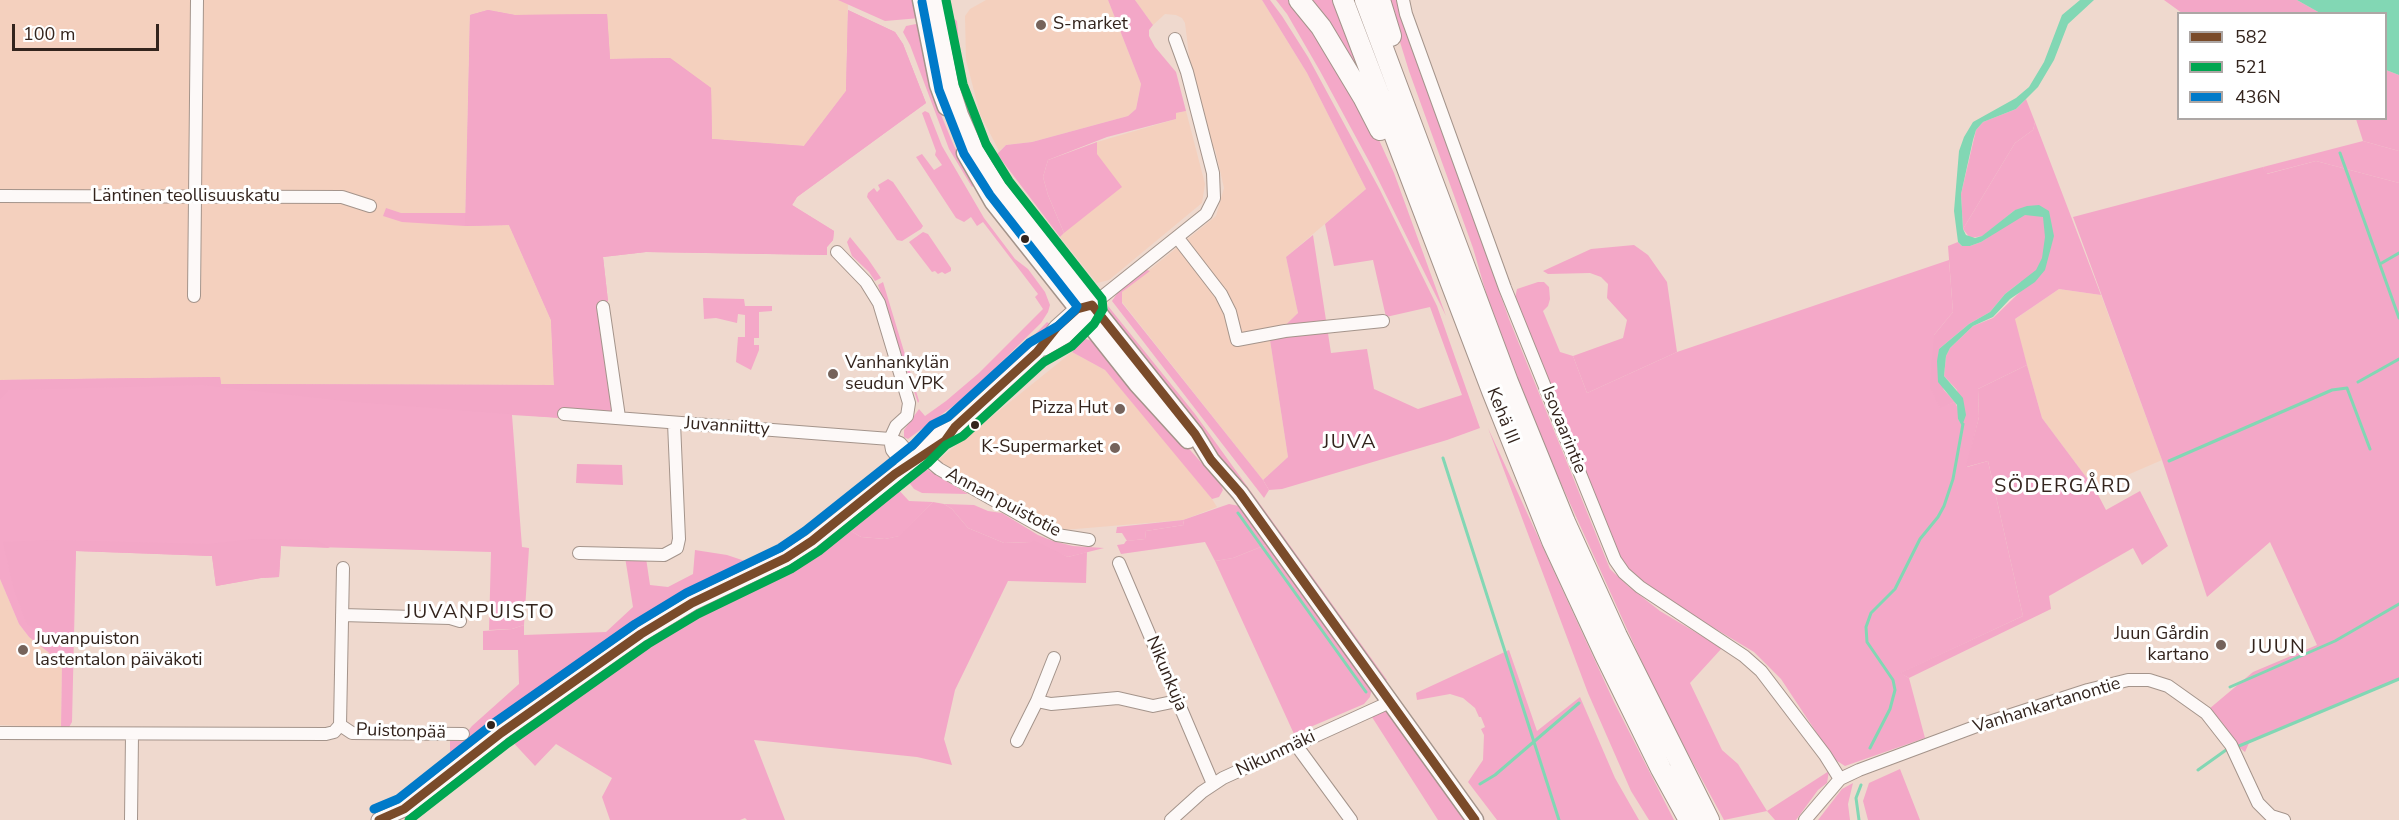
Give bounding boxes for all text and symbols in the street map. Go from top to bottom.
scale bar [15,12,162,50]
legend [2177,12,2387,120]
place label: S-market [1053,14,1128,36]
marker: S-market [1034,18,1048,32]
text: 100 m [23,22,75,46]
text: 582 [2235,25,2267,49]
text: 521 [2235,55,2267,79]
text: 436N [2235,85,2281,109]
street label: Läntinen teollisuuskatu [92,186,280,208]
unlabelled marker [1019,233,1031,245]
place label: Vanhankylän seudun VPK [845,353,949,395]
marker: Vanhankylän seudun VPK [826,367,840,381]
street label: Isovaarintie [1536,383,1590,477]
street label: Kehä III [1481,385,1523,447]
place label: Pizza Hut [1032,398,1108,420]
marker: Pizza Hut [1113,402,1127,416]
street label: Juvanniitty [684,413,770,441]
unlabelled marker [969,419,981,431]
district label: JUVA [1323,431,1377,455]
place label: K-Supermarket [981,437,1103,459]
marker: K-Supermarket [1108,441,1122,455]
street label: Annan puistotie [942,464,1064,542]
district label: SÖDERGÅRD [1994,475,2132,499]
district label: JUVANPUISTO [405,601,555,625]
place label: Juun Gårdin kartano [2114,624,2209,666]
place label: Juvanpuiston lastentalon päiväkoti [35,629,202,672]
street label: Nikunkuja [1140,633,1192,715]
district label: JUUN [2250,636,2306,660]
marker: Juun Gårdin kartano [2214,638,2228,652]
marker: Juvanpuiston lastentalon päiväkoti [16,643,30,657]
street label: Vanhankartanontie [1971,673,2123,739]
unlabelled marker [485,719,497,731]
street label: Puistonpää [356,720,446,744]
street label: Nikunmäki [1233,726,1319,782]

